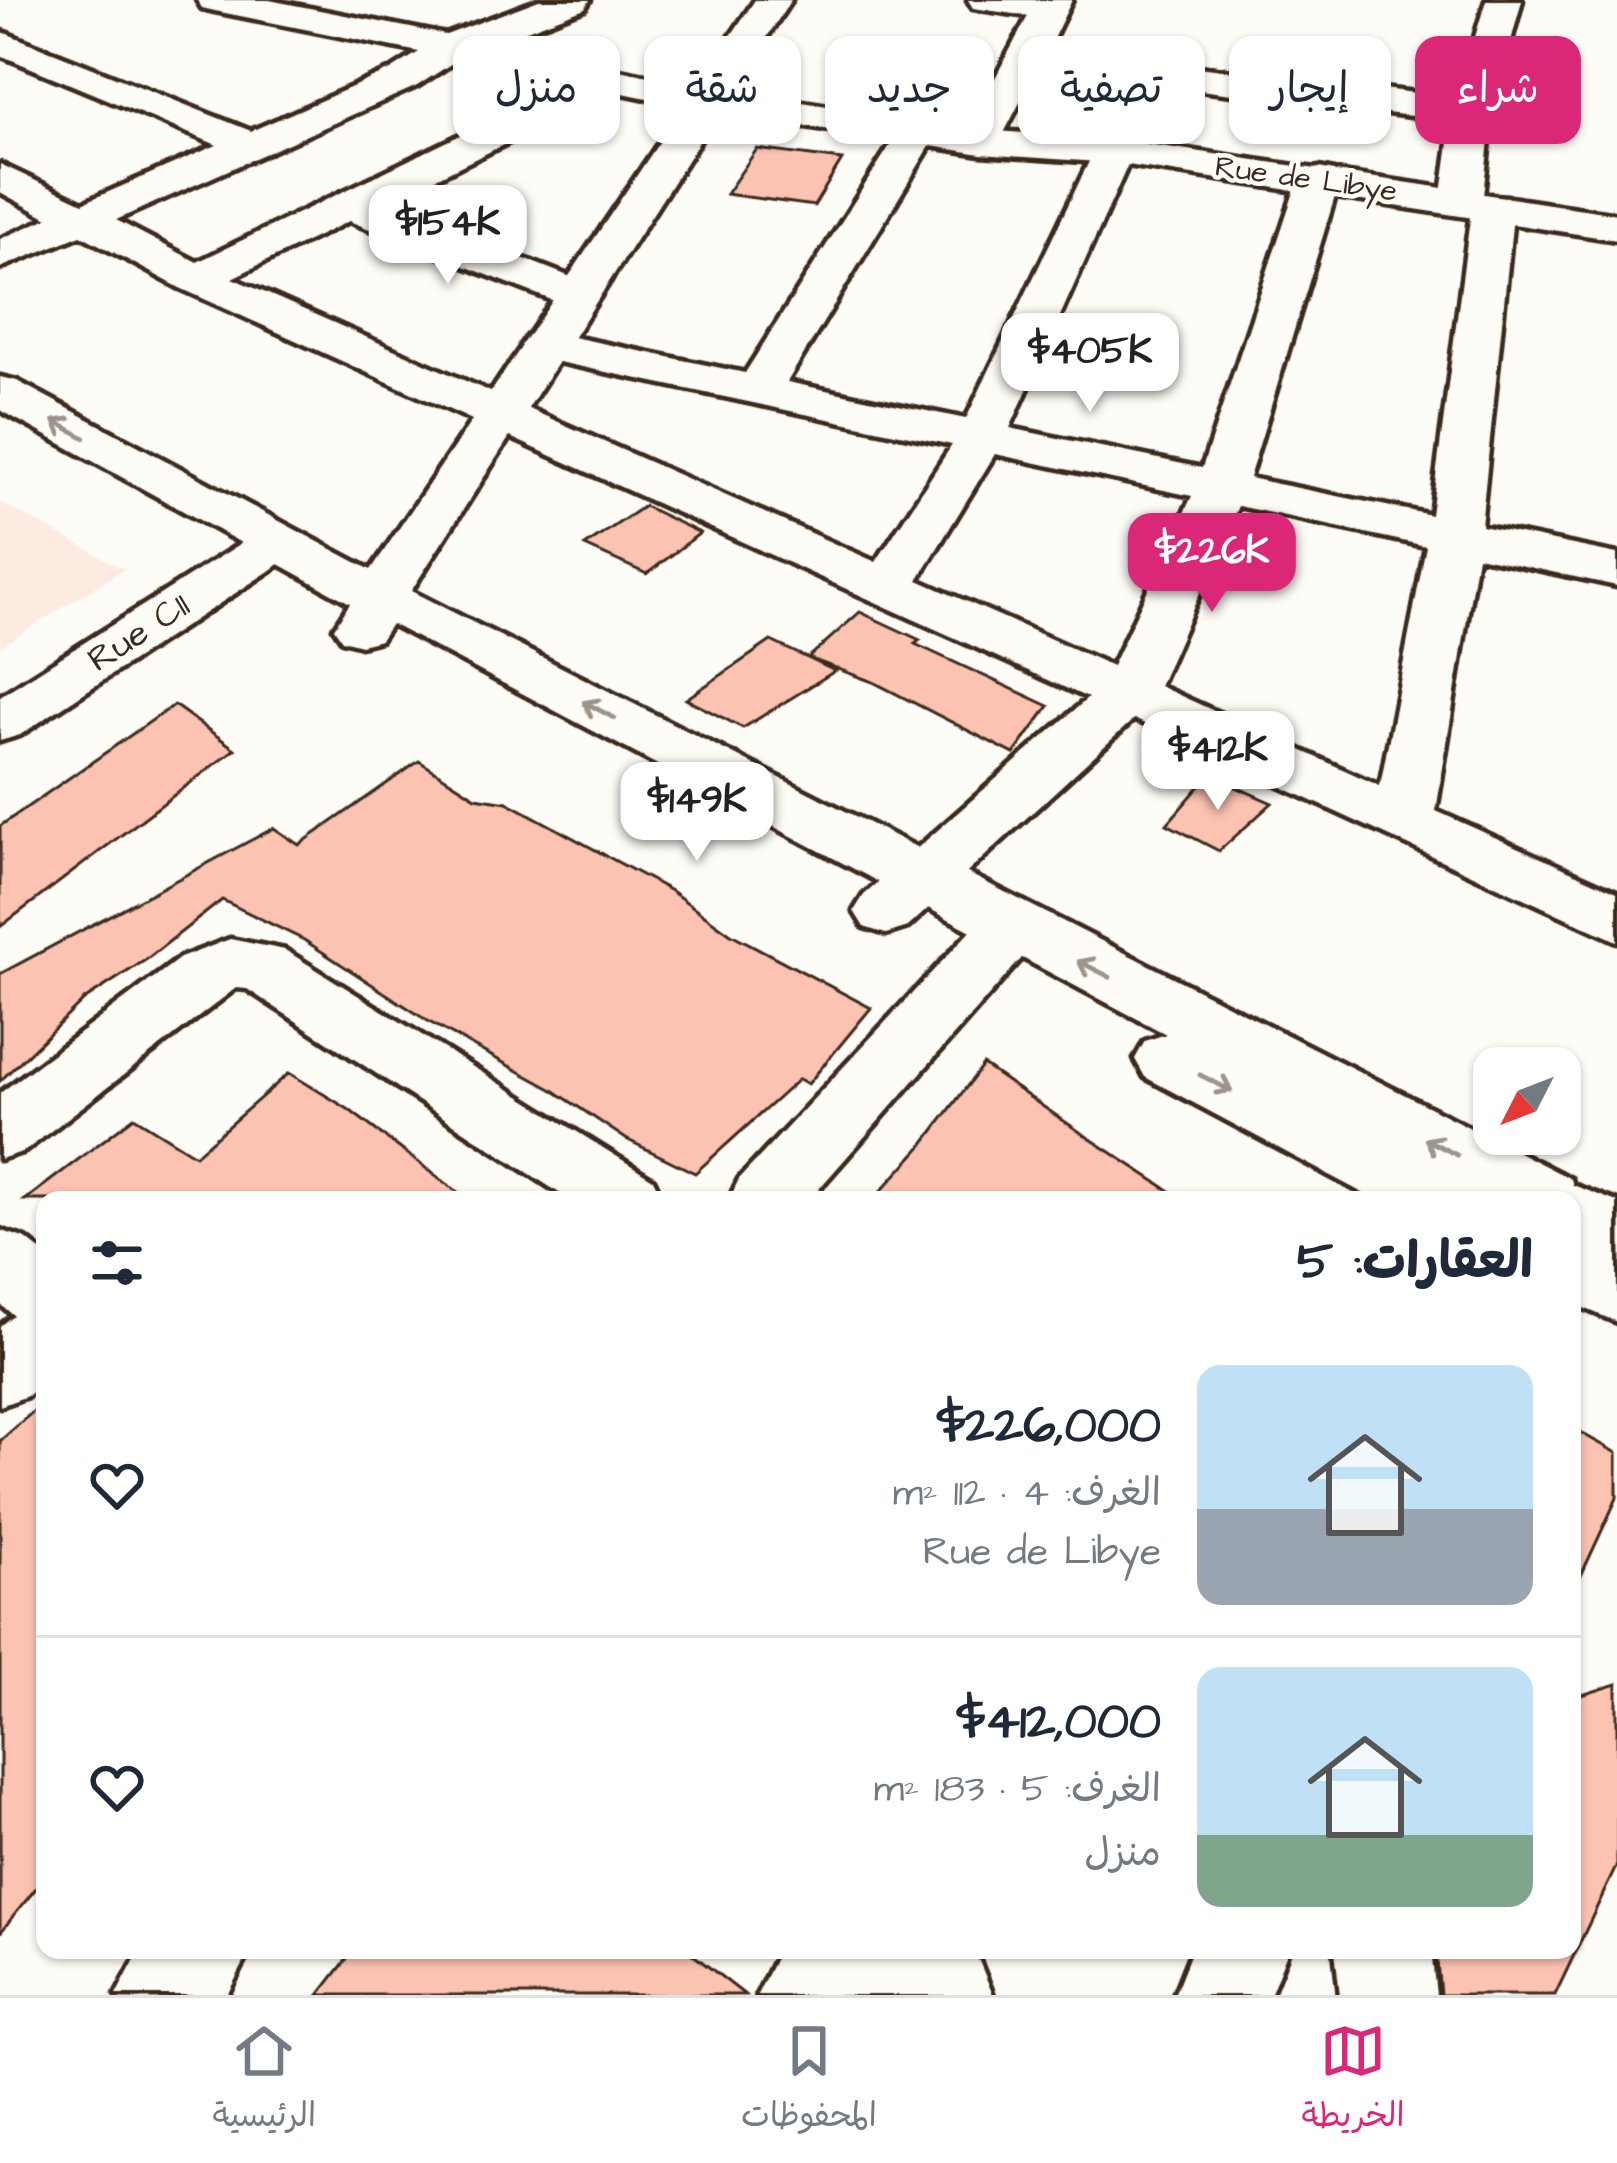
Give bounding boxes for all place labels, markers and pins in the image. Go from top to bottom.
pin: $154K [364,185,532,287]
pin: $405K [1006,313,1174,415]
pin: $226K [1128,513,1296,615]
pin: $412K [1134,711,1302,813]
pin: $149K [613,762,781,864]

